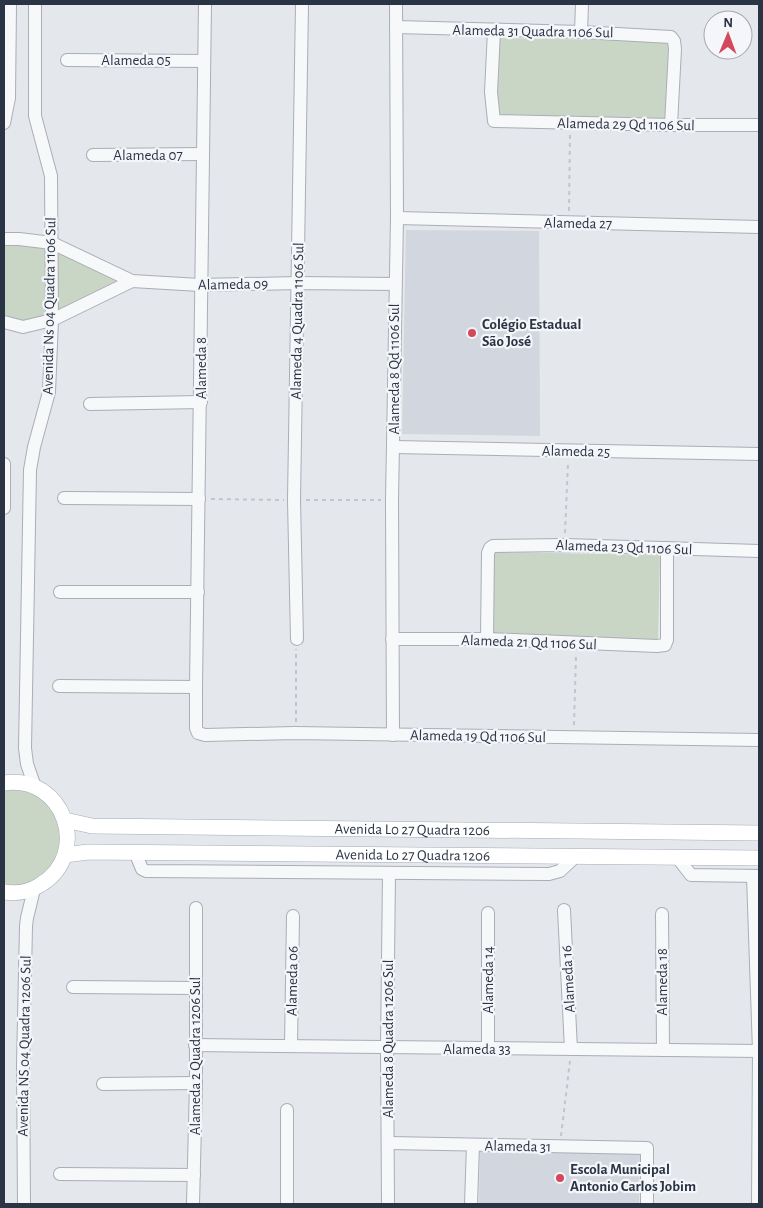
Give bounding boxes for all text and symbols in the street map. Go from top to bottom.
north arrow [703,10,753,60]
text: N [723,16,733,30]
street label: Alameda 31 Quadra 1106 Sul [452,23,614,40]
street label: Alameda 05 [101,53,171,68]
street label: Alameda 29 Qd 1106 Sul [557,116,695,133]
street label: Alameda 07 [113,148,183,163]
street label: Alameda 27 [544,215,612,232]
street label: Avenida Ns 04 Quadra 1106 Sul [40,217,59,395]
street label: Alameda 4 Quadra 1106 Sul [289,242,306,400]
street label: Alameda 09 [198,276,268,293]
street label: Alameda 8 Qd 1106 Sul [387,304,402,434]
place label: Colégio Estadual São José [482,317,581,349]
marker: Colégio Estadual São José [466,327,478,339]
street label: Alameda 8 [194,337,209,399]
street label: Alameda 25 [542,443,610,460]
street label: Alameda 23 Qd 1106 Sul [555,538,693,557]
street label: Alameda 21 Qd 1106 Sul [461,633,597,652]
street label: Alameda 19 Qd 1106 Sul [410,728,546,745]
street label: Avenida L0 27 Quadra 1206 [335,822,490,838]
street label: Avenida Lo 27 Quadra 1206 [335,847,490,864]
street label: Alameda 16 [559,945,578,1013]
street label: Alameda 06 [284,946,301,1016]
street label: Alameda 14 [481,946,496,1014]
street label: Alameda 18 [655,948,670,1016]
street label: Avenida NS 04 Quadra 1206 Sul [15,955,34,1137]
street label: Alameda 8 Quadra 1206 Sul [381,960,396,1118]
street label: Alameda 2 Quadra 1206 Sul [188,977,203,1135]
street label: Alameda 33 [443,1042,511,1057]
street label: Alameda 31 [485,1138,551,1155]
place label: Escola Municipal Antonio Carlos Jobim [570,1162,696,1194]
marker: Escola Municipal Antonio Carlos Jobim [554,1172,566,1184]

